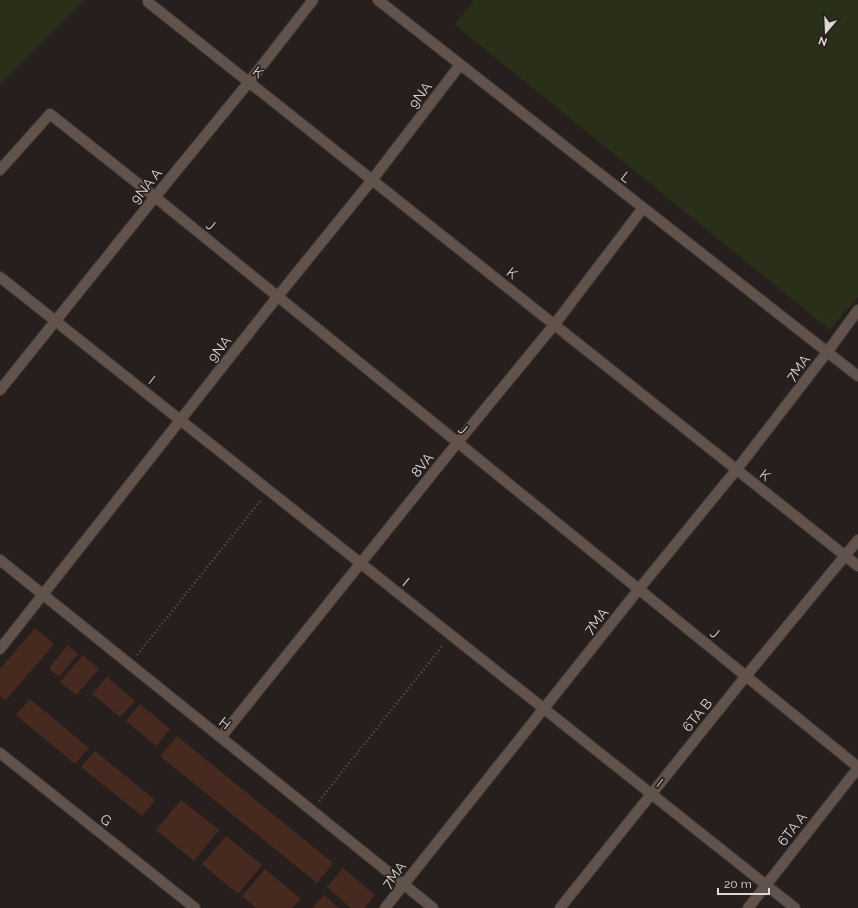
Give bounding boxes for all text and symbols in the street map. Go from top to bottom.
north arrow [806,12,846,52]
text: N [817,33,829,48]
street label: K [250,63,266,81]
street label: 9NA [405,78,435,111]
street label: 9NA A [127,165,165,207]
street label: L [618,168,634,186]
street label: J [203,217,219,233]
street label: K [504,264,520,282]
street label: 9NA [204,332,234,365]
street label: 7MA [783,351,814,384]
street label: I [146,373,158,387]
street label: J [455,421,471,437]
street label: 8VA [408,449,437,480]
street label: K [757,466,773,484]
street label: I [400,575,412,589]
street label: 7MA [581,604,612,637]
street label: J [707,625,723,641]
street label: 6TA B [679,695,715,735]
street label: H [216,714,234,732]
street label: I [654,776,666,790]
street label: 6TA A [774,809,810,849]
street label: G [97,811,115,829]
street label: 7MA [379,858,410,891]
scale bar [718,870,769,896]
text: 20 m [724,877,752,891]

